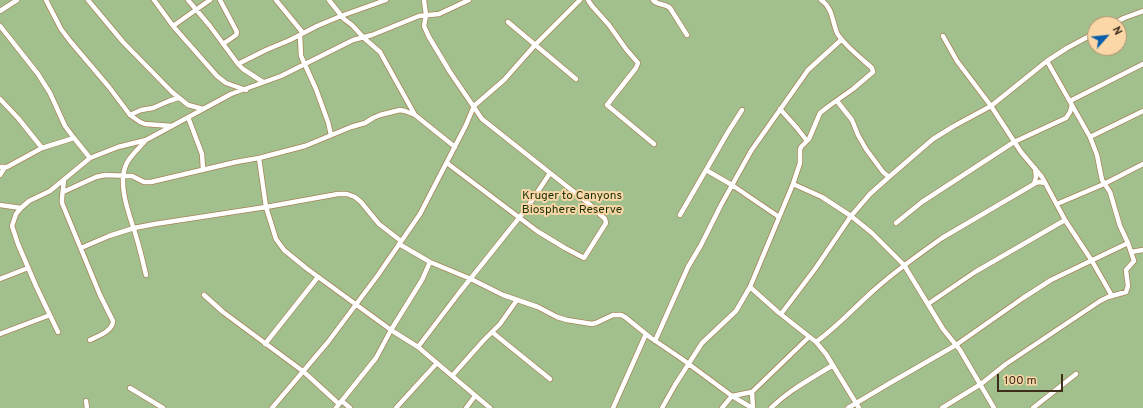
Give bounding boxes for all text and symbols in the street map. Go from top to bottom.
north arrow [1087,16,1127,56]
text: N [1109,24,1125,38]
park label: Kruger to Canyons Biosphere Reserve [522,190,622,218]
scale bar [999,366,1065,392]
text: 100 m [1004,373,1037,389]

